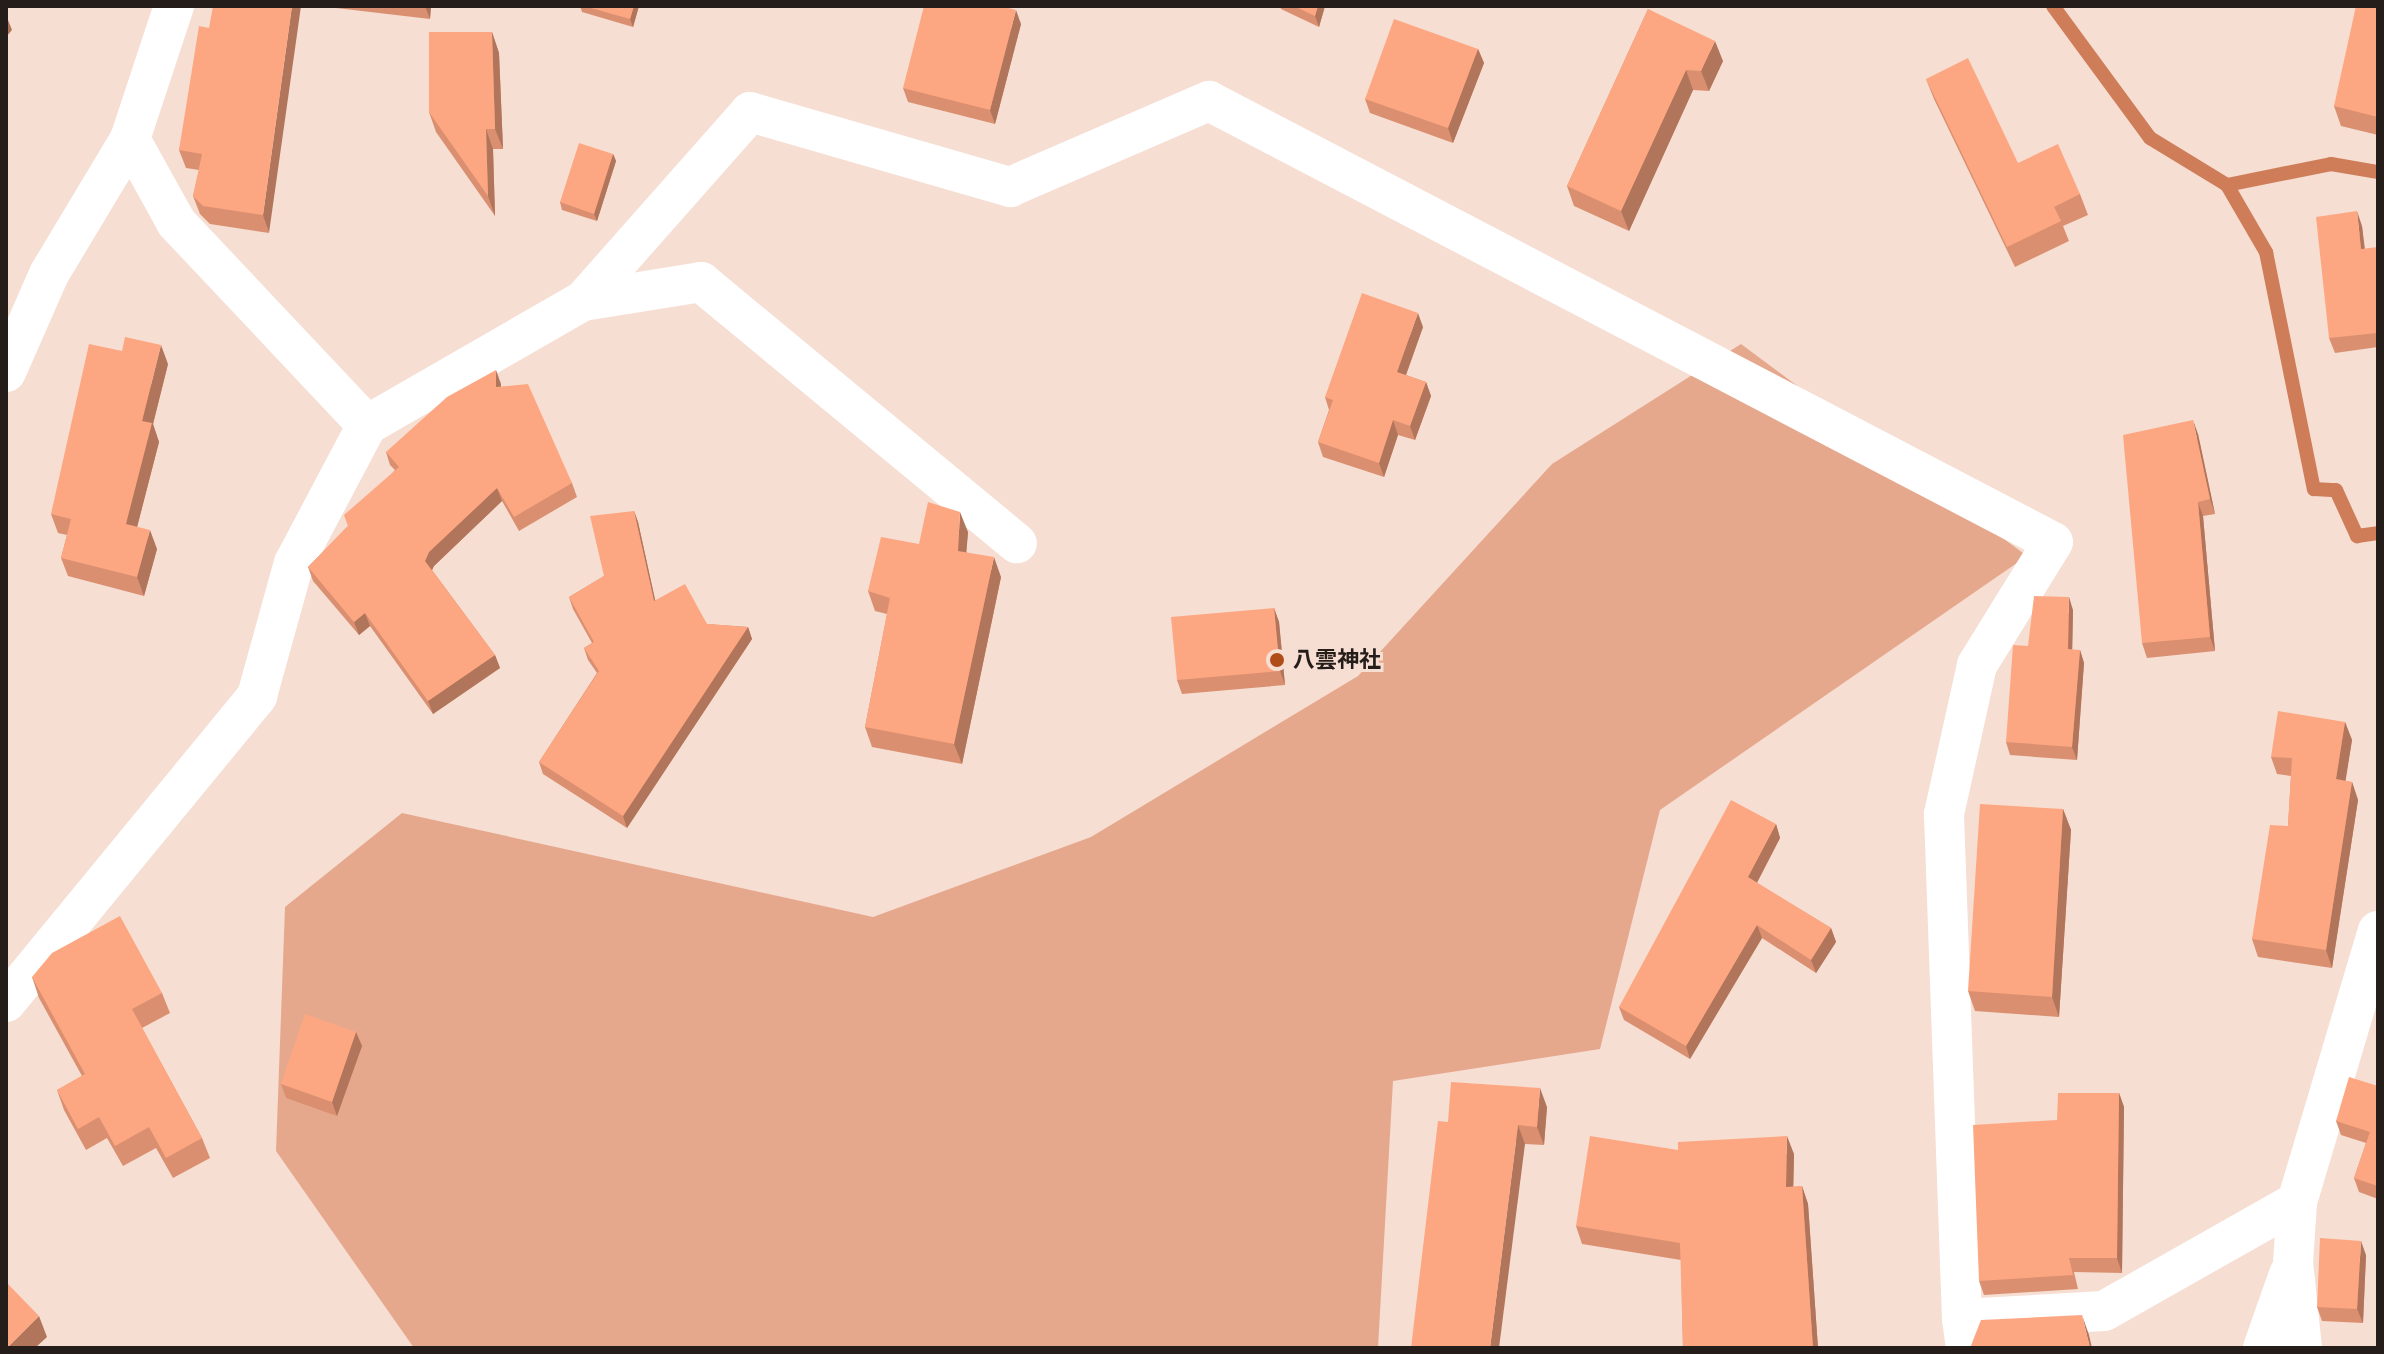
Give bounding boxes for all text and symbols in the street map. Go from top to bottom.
place label: 八雲神社 [1293,647,1381,673]
marker: 八雲神社 [1268,651,1286,669]

